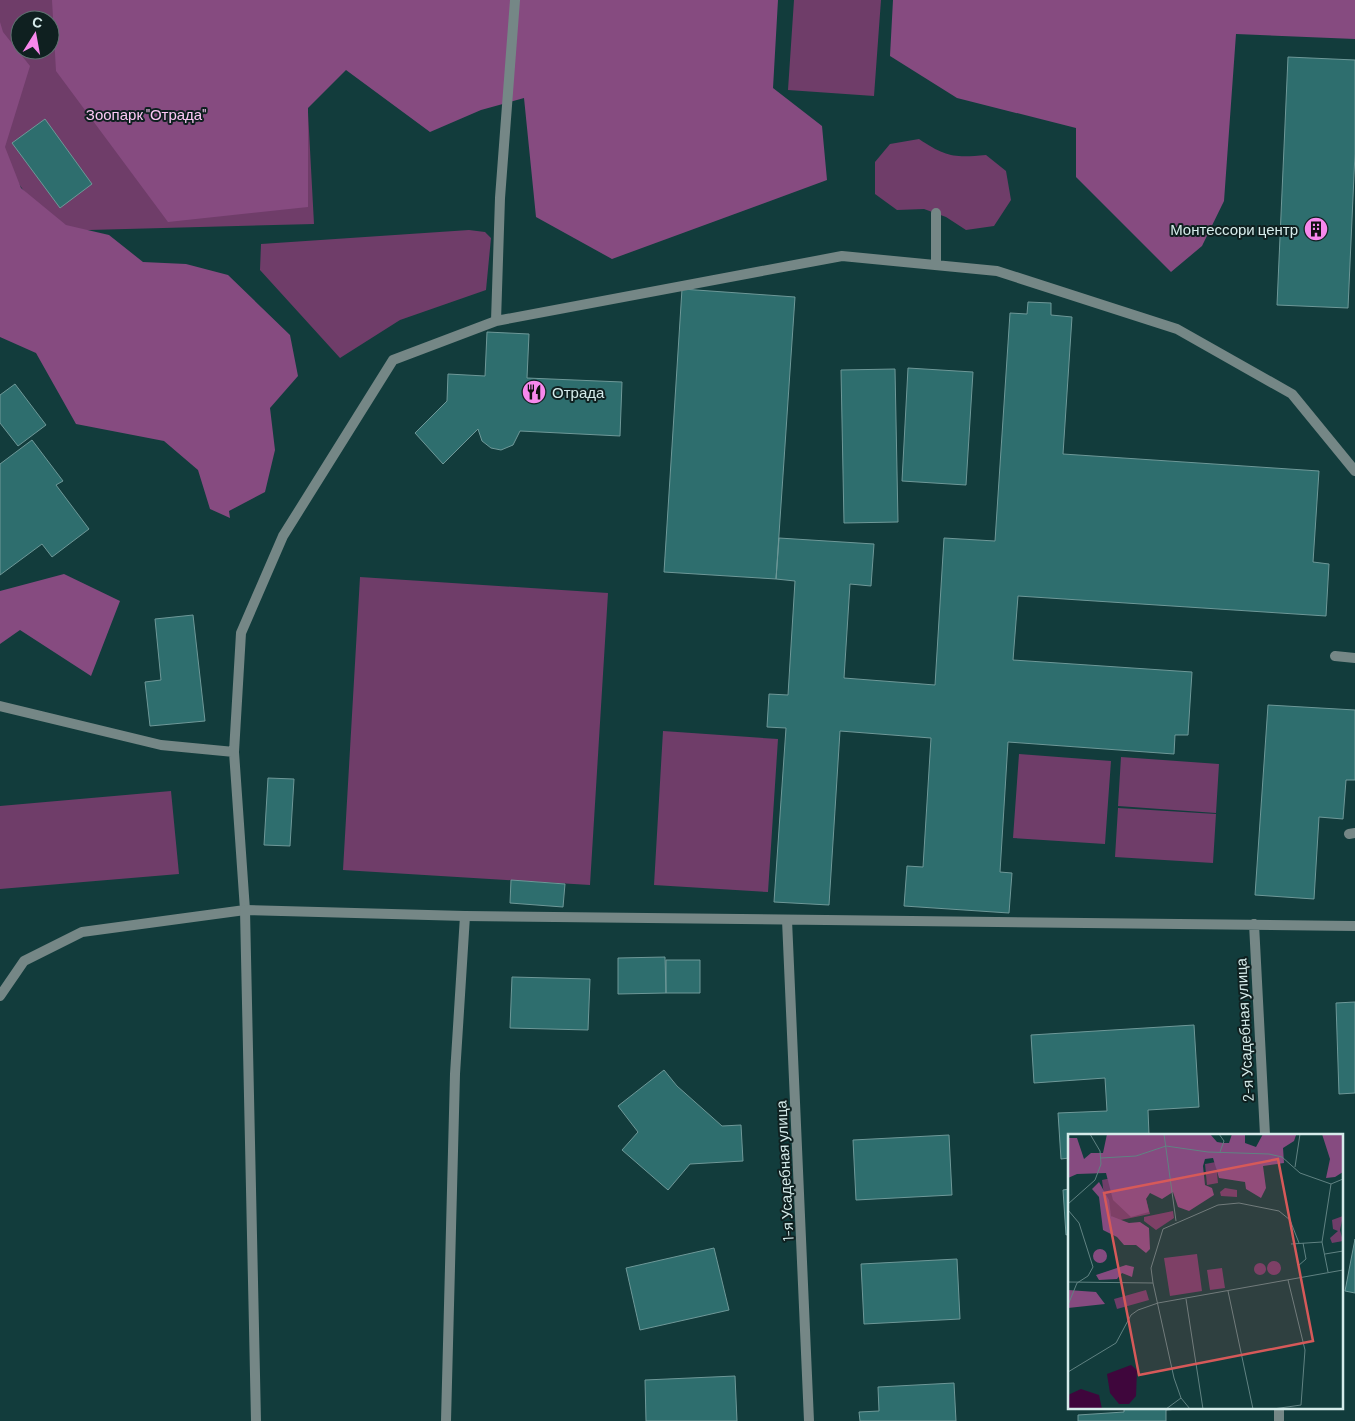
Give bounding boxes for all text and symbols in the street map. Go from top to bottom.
north arrow [10,10,60,60]
text: С [31,12,44,31]
park label: Зоопарк "Отрада" [86,105,206,123]
building icon: Монтессори центр [1303,216,1329,242]
place label: Монтессори центр [1170,220,1298,238]
restaurant icon: Отрада [521,379,547,405]
place label: Отрада [552,383,605,401]
street label: 2-я Усадебная улица [1231,957,1257,1102]
street label: 1-я Усадебная улица [771,1099,797,1242]
inset map [1068,1134,1342,1408]

